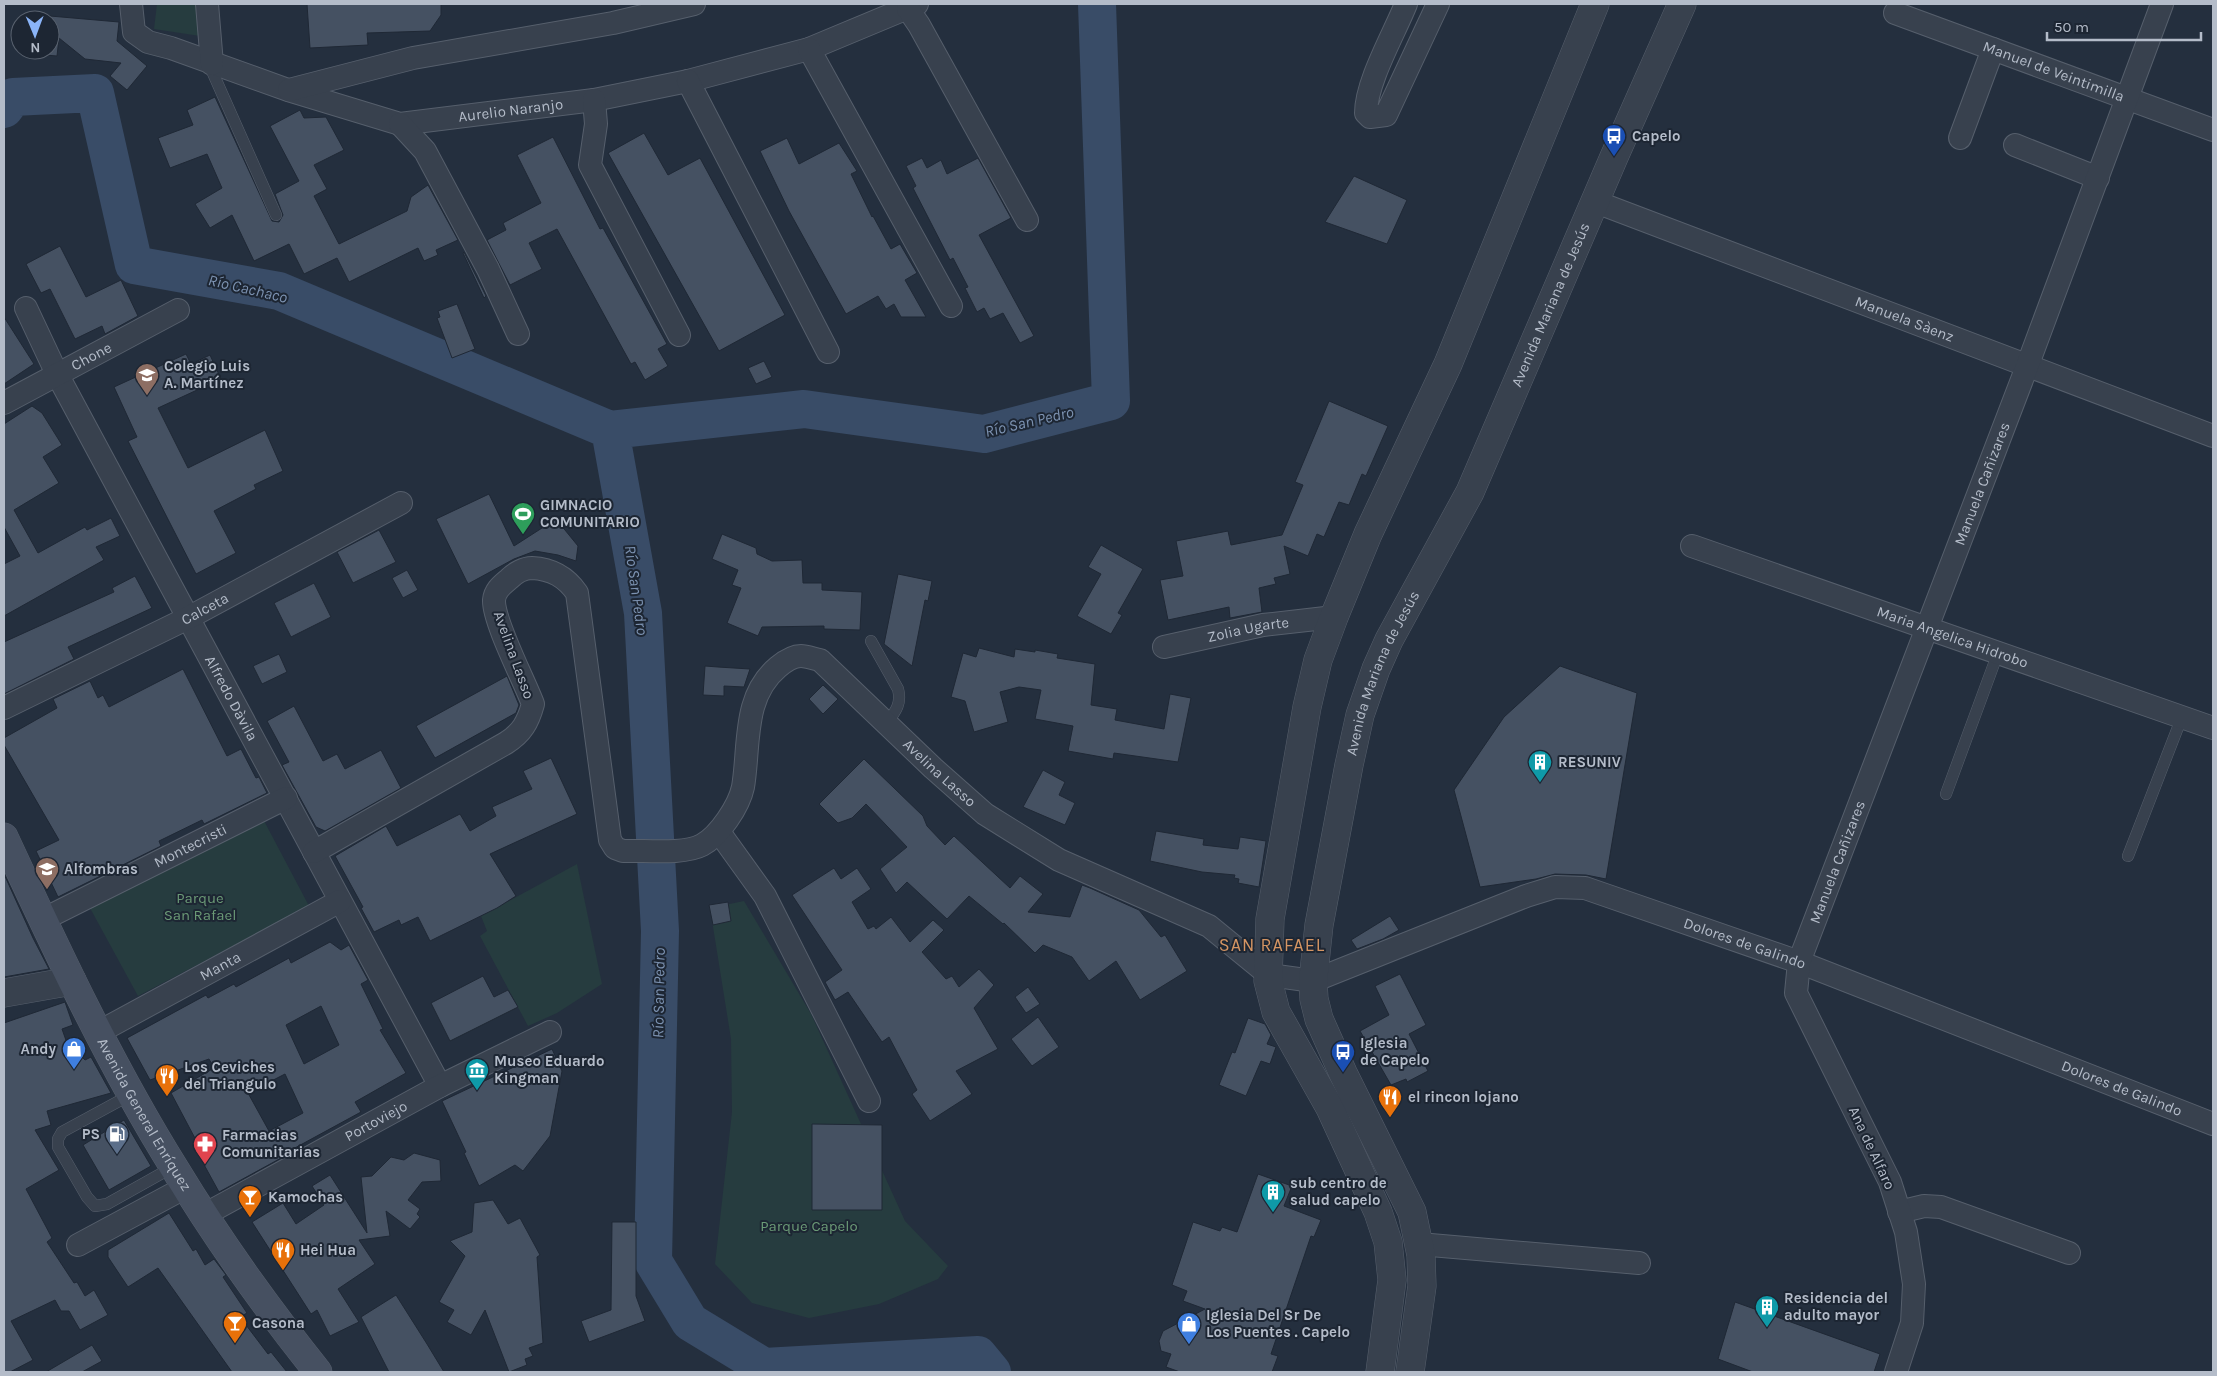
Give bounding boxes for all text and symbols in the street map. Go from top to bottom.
north arrow [10,10,60,60]
scale bar [2047,10,2201,42]
text: 50 m [2054,18,2089,36]
street label: Manuel de Veintimilla [1980,37,2127,106]
text: N [30,39,40,56]
street label: Aurelio Naranjo [457,95,564,126]
bus stop icon: Capelo [1601,123,1627,157]
place label: Capelo [1632,127,1680,145]
street label: Avenida Mariana de Jesús [1507,220,1594,389]
water label: Río Cachaco [206,270,289,307]
street label: Manuela Sàenz [1853,292,1956,346]
street label: Chone [68,338,115,374]
place label: Colegio Luis A. Martínez [164,357,250,392]
school or university icon: Colegio Luis A. Martínez [134,362,160,396]
water label: Río San Pedro [983,402,1076,441]
street label: Manuela Cañizares [1950,420,2014,548]
place label: GIMNACIO COMUNITARIO [540,496,640,531]
sports icon: GIMNACIO COMUNITARIO [510,501,536,535]
water label: Río San Pedro [621,544,652,636]
street label: Avenida Mariana de Jesús [1342,588,1423,757]
street label: Calceta [178,589,232,629]
street label: Maria Angelica Hidrobo [1875,602,2031,672]
street label: Avelina Lasso [490,609,538,701]
street label: ZoIia Ugarte [1206,613,1290,646]
street label: Alfredo Dàvila [201,652,262,744]
street label: Avelina Lasso [899,735,980,811]
building icon: RESUNIV [1527,749,1553,783]
place label: RESUNIV [1558,753,1621,771]
street label: Manuela Cañizares [1806,798,1869,926]
street label: Montecristi [151,820,230,871]
school or university icon: Alfombras [34,856,60,890]
place label: Alfombras [64,860,138,878]
park label: Parque San Rafael [164,889,236,924]
street label: Dolores de Galindo [1681,914,1808,973]
district label: SAN RAFAEL [1219,934,1325,956]
water label: Río San Pedro [648,947,669,1038]
street label: Manta [197,948,244,984]
place label: Iglesia de Capelo [1360,1034,1429,1069]
street label: Avenida General Enríquez [93,1035,195,1194]
shop icon: Andy [61,1036,87,1070]
bus stop icon: Iglesia de Capelo [1330,1039,1356,1073]
place label: Andy [21,1040,56,1058]
place label: Museo Eduardo Kingman [494,1052,604,1087]
museum icon: Museo Eduardo Kingman [464,1057,490,1091]
street label: Dolores de Galindo [2059,1057,2185,1120]
place label: Los Ceviches del Triangulo [184,1058,276,1093]
restaurant icon: Los Ceviches del Triangulo [154,1063,180,1097]
restaurant icon: el rincon lojano [1377,1084,1403,1118]
place label: el rincon lojano [1408,1088,1519,1106]
street label: Portoviejo [342,1097,410,1145]
street label: Ana de Alfaro [1845,1104,1899,1192]
fuel station icon: PS [104,1121,130,1155]
place label: PS [82,1125,100,1143]
place label: Farmacias Comunitarias [222,1126,320,1161]
pharmacy icon: Farmacias Comunitarias [192,1131,218,1165]
place label: sub centro de salud capelo [1290,1174,1387,1209]
building icon: sub centro de salud capelo [1260,1179,1286,1213]
bar icon: Kamochas [237,1184,263,1218]
place label: Kamochas [268,1188,343,1206]
park label: Parque Capelo [760,1217,858,1235]
restaurant icon: Hei Hua [270,1237,296,1271]
place label: Hei Hua [300,1241,356,1259]
place label: Residencia del adulto mayor [1784,1289,1888,1324]
building icon: Residencia del adulto mayor [1754,1294,1780,1328]
place label: Iglesia Del Sr De Los Puentes . Capelo [1206,1306,1350,1341]
bar icon: Casona [222,1310,248,1344]
shop icon: Iglesia Del Sr De Los Puentes . Capelo [1176,1311,1202,1345]
place label: Casona [252,1314,305,1332]

